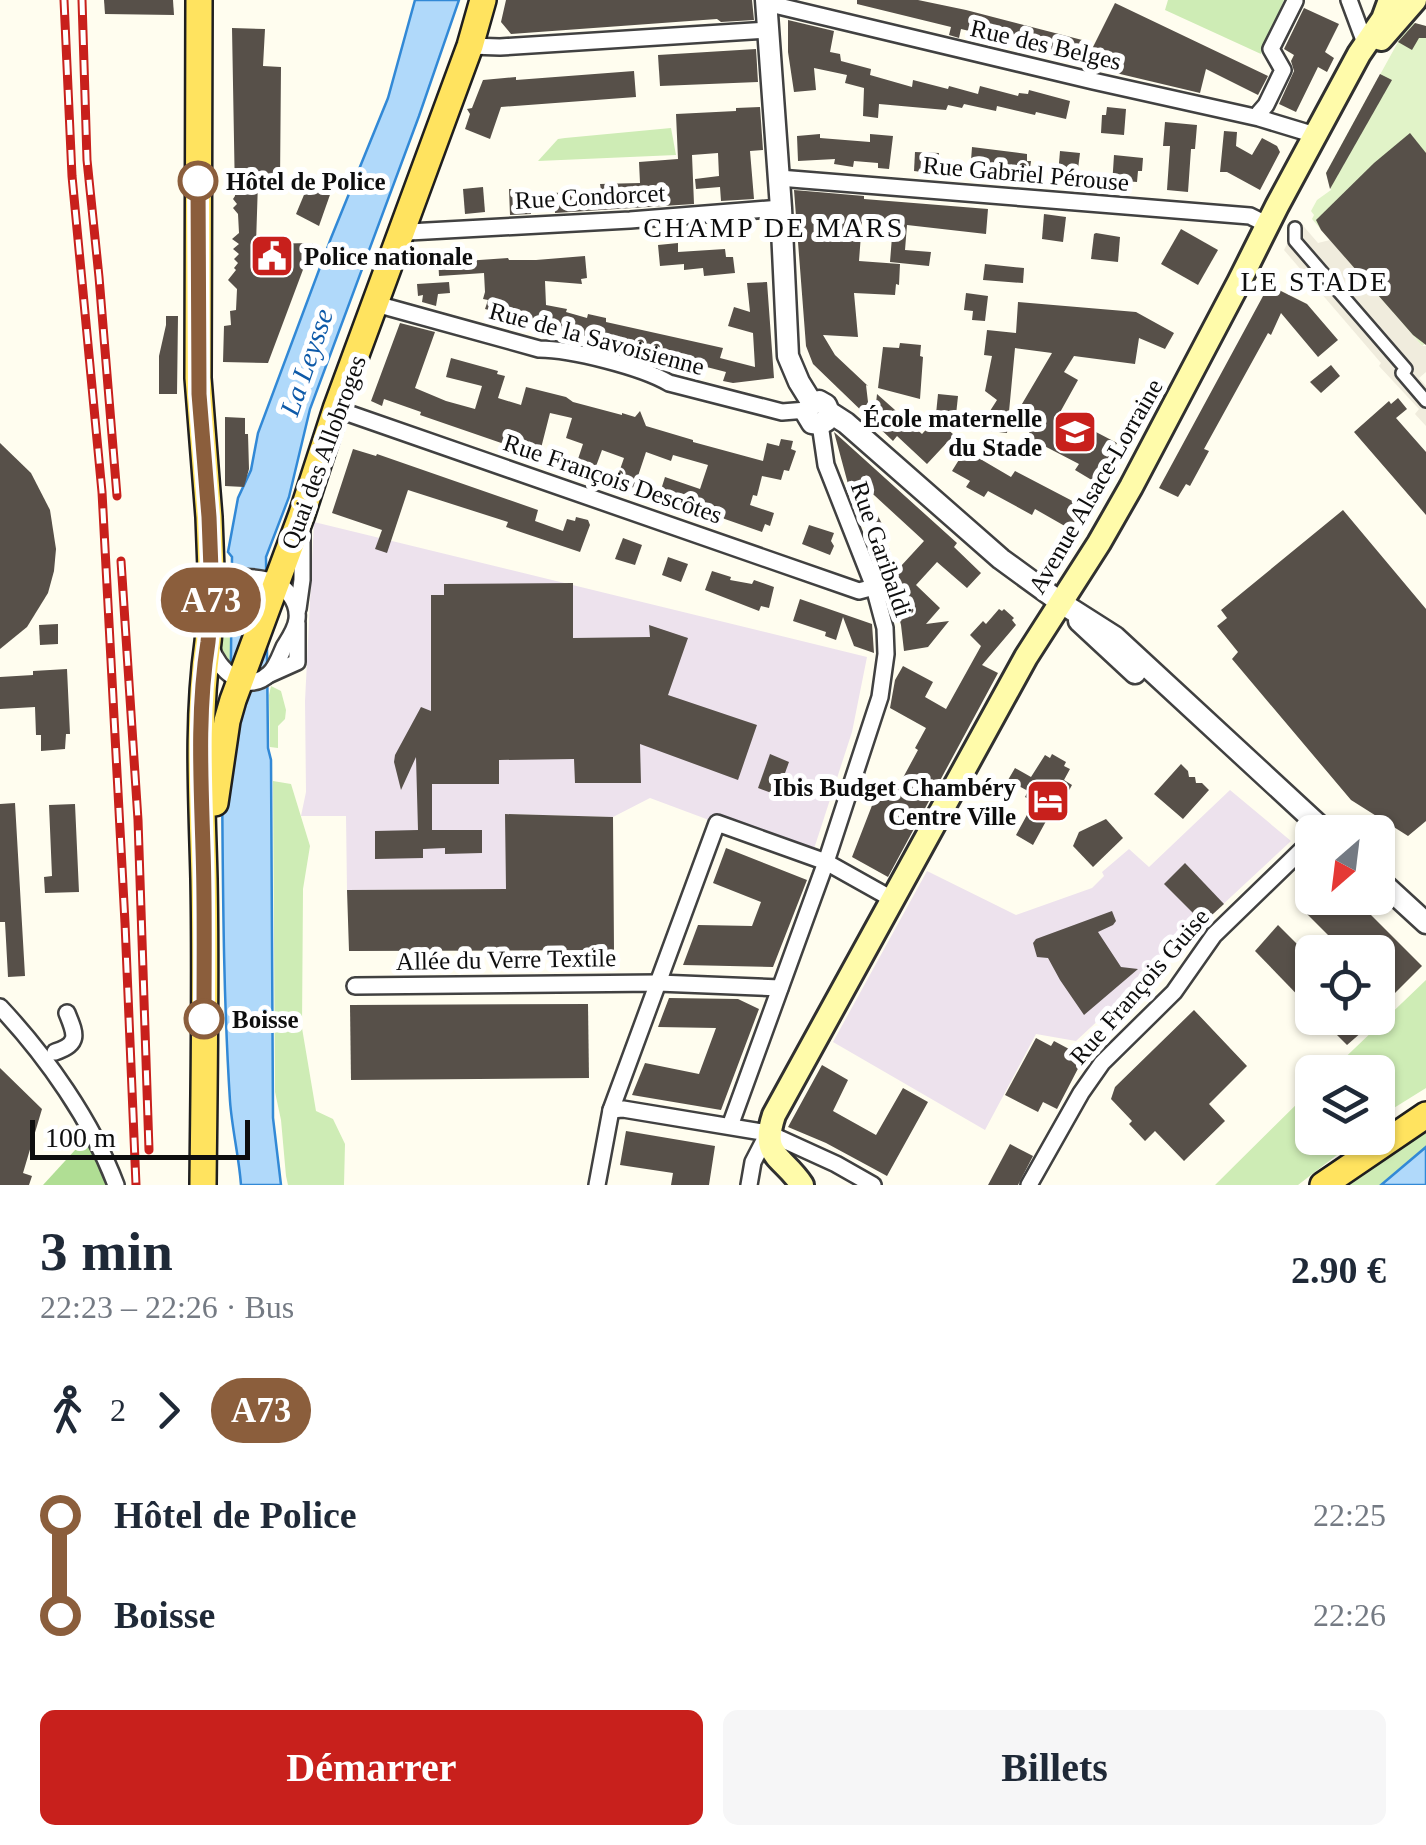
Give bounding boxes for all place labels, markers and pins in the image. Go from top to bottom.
marker: Hôtel de Police [179,162,217,200]
place label: Hôtel de Police [226,168,386,195]
public building icon: Police nationale [249,233,295,279]
place label: Police nationale [304,243,473,270]
place label: École maternelle du Stade [864,405,1042,461]
school or university icon: École maternelle du Stade [1052,409,1098,455]
place label: Ibis Budget Chambéry Centre Ville [773,774,1016,830]
hotel icon: Ibis Budget Chambéry Centre Ville [1025,778,1071,824]
marker: Boisse [185,1000,223,1038]
place label: Boisse [232,1006,299,1033]

